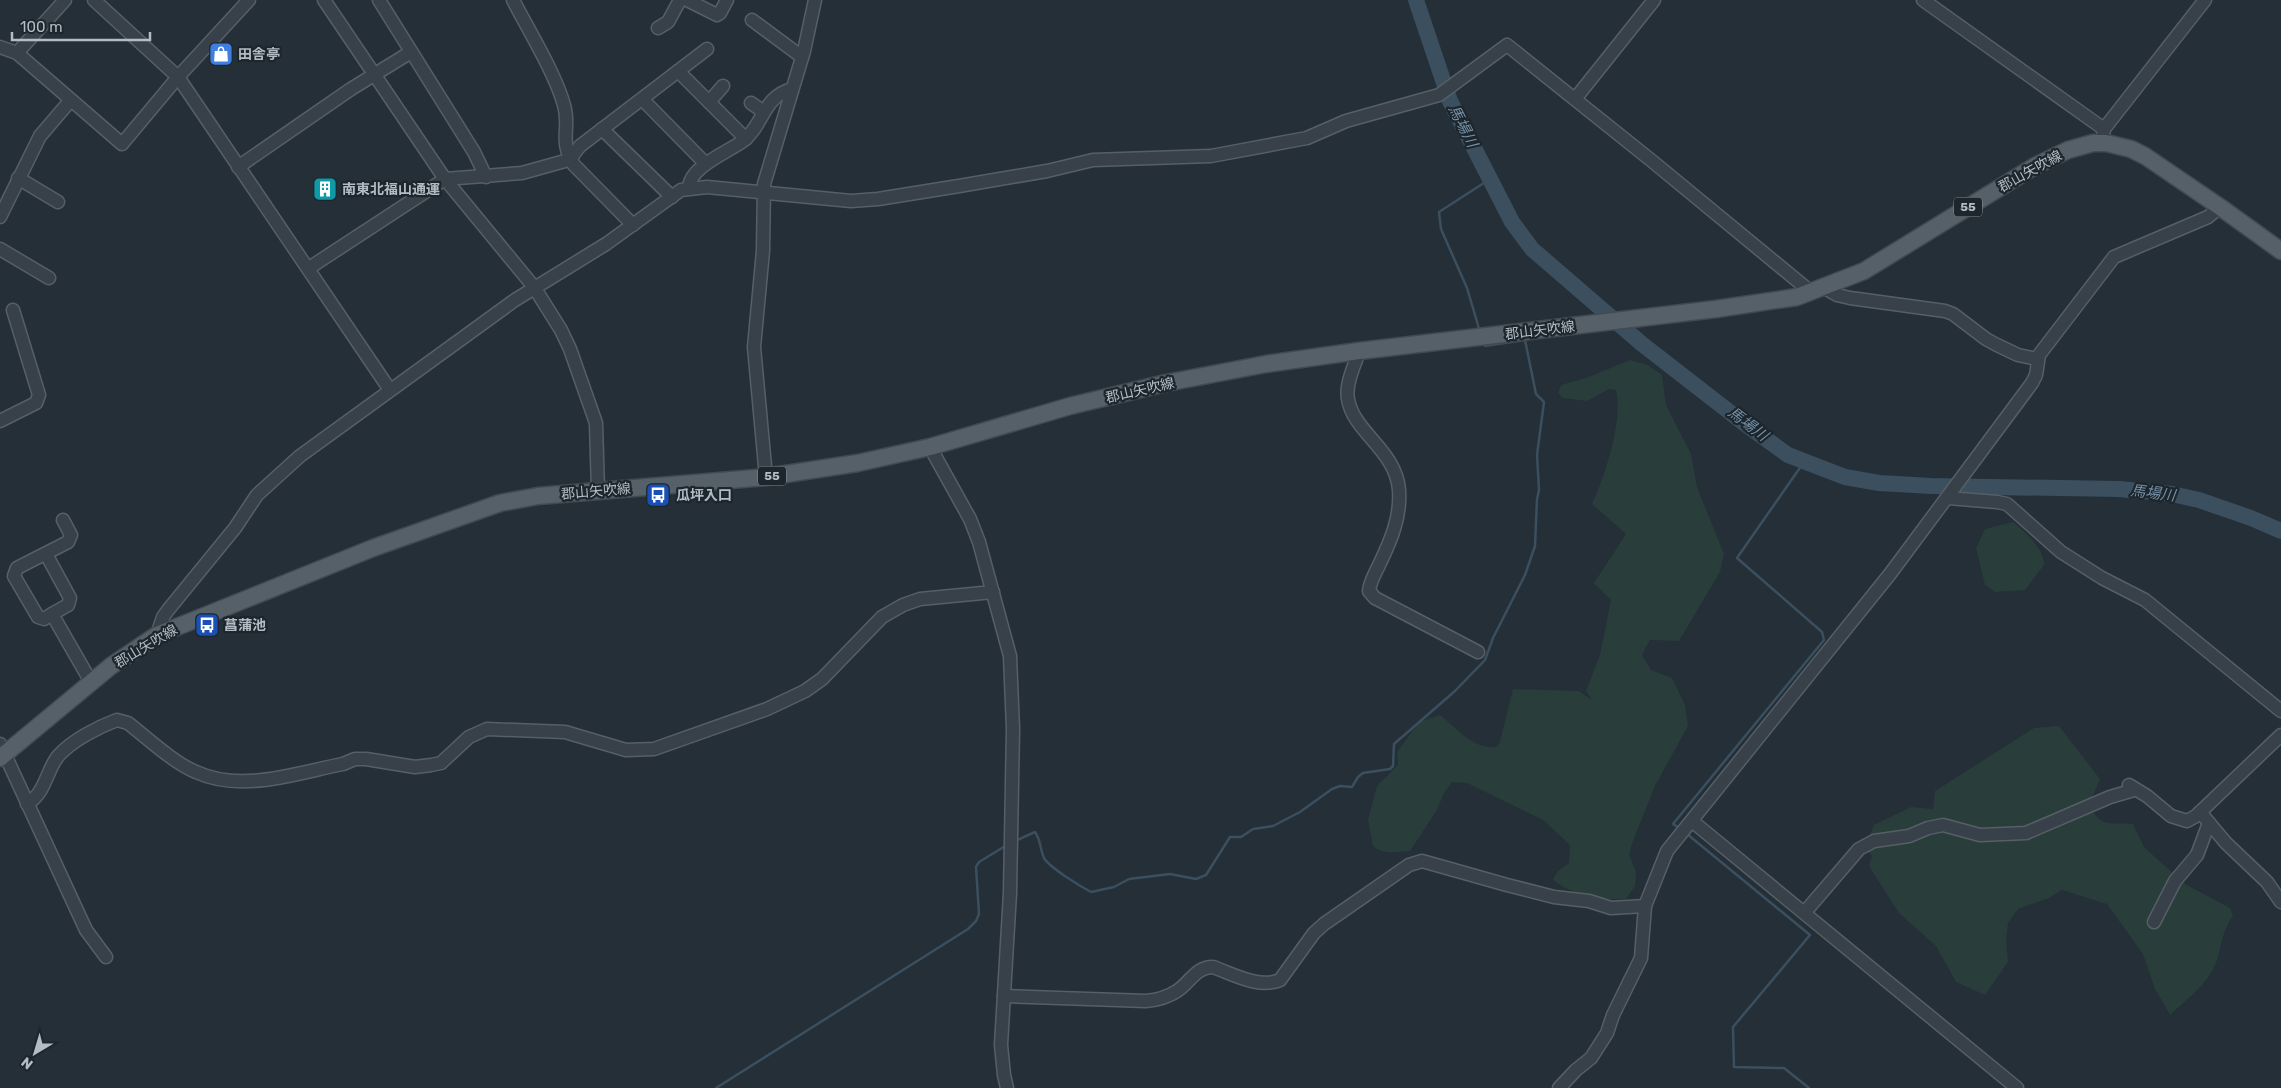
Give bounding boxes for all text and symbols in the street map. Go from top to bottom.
scale bar [12,10,150,42]
text: 100 m [20,18,62,36]
shop icon: 田舎亭 [208,41,234,67]
place label: 田舎亭 [238,46,280,63]
water label: 馬場川 [1445,102,1482,152]
street label: 郡山矢吹線 [1996,147,2065,196]
building icon: 南東北福山通運 [312,176,338,202]
place label: 南東北福山通運 [342,181,440,198]
road number: 55 [1954,198,1982,216]
street label: 郡山矢吹線 [1504,318,1576,343]
street label: 郡山矢吹線 [1104,374,1176,407]
water label: 馬場川 [1725,403,1773,446]
road number: 55 [758,466,786,486]
street label: 郡山矢吹線 [560,480,632,503]
water label: 馬場川 [2130,481,2178,505]
bus stop icon: 瓜坪入口 [645,482,671,508]
place label: 瓜坪入口 [676,487,732,504]
bus stop icon: 菖蒲池 [194,612,220,638]
place label: 菖蒲池 [224,617,266,634]
street label: 郡山矢吹線 [112,621,181,672]
north arrow [10,1028,60,1078]
text: N [18,1053,37,1073]

